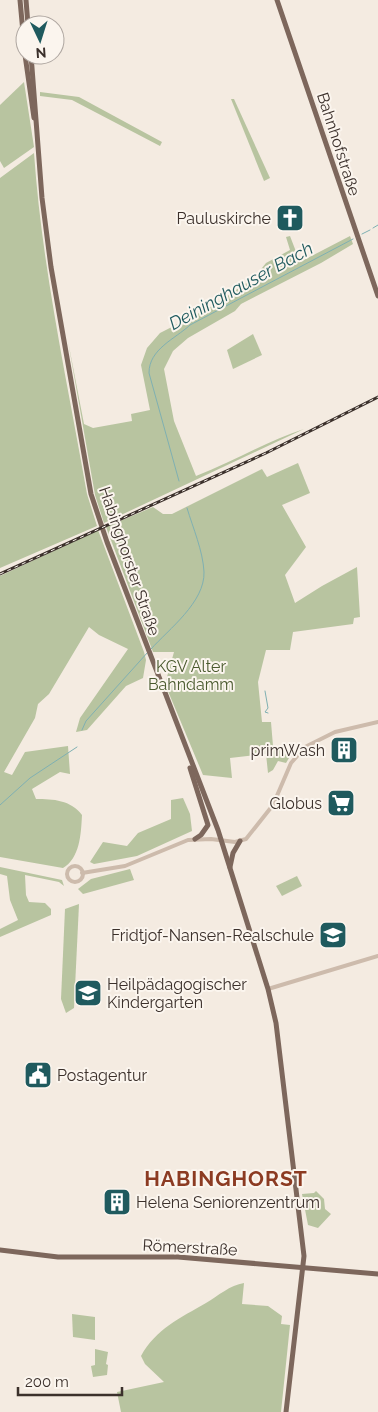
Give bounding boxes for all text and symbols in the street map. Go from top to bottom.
north arrow [15,15,65,65]
text: N [35,45,47,61]
street label: Bahnhofstraße [313,90,364,198]
church icon: Pauluskirche [275,203,305,233]
place label: Pauluskirche [177,209,271,228]
water label: Deininghauser Bach [165,237,317,334]
street label: Habinghorster Straße [95,484,164,638]
park label: KGV Alter Bahndamm [148,657,234,694]
building icon: primWash [329,735,359,765]
place label: primWash [251,741,325,760]
supermarket icon: Globus [326,788,356,818]
place label: Globus [270,794,322,813]
school or university icon: Fridtjof-Nansen-Realschule [318,920,348,950]
place label: Fridtjof-Nansen-Realschule [111,926,314,945]
place label: Heilpädagogischer Kindergarten [107,975,247,1012]
school or university icon: Heilpädagogischer Kindergarten [73,978,103,1008]
public building icon: Postagentur [23,1060,53,1090]
place label: Postagentur [57,1066,148,1085]
district label: HABINGHORST [144,1166,308,1191]
building icon: Helena Seniorenzentrum [102,1187,132,1217]
place label: Helena Seniorenzentrum [136,1193,320,1212]
street label: Römerstraße [142,1236,238,1259]
scale bar [18,1364,121,1396]
text: 200 m [25,1373,69,1391]

